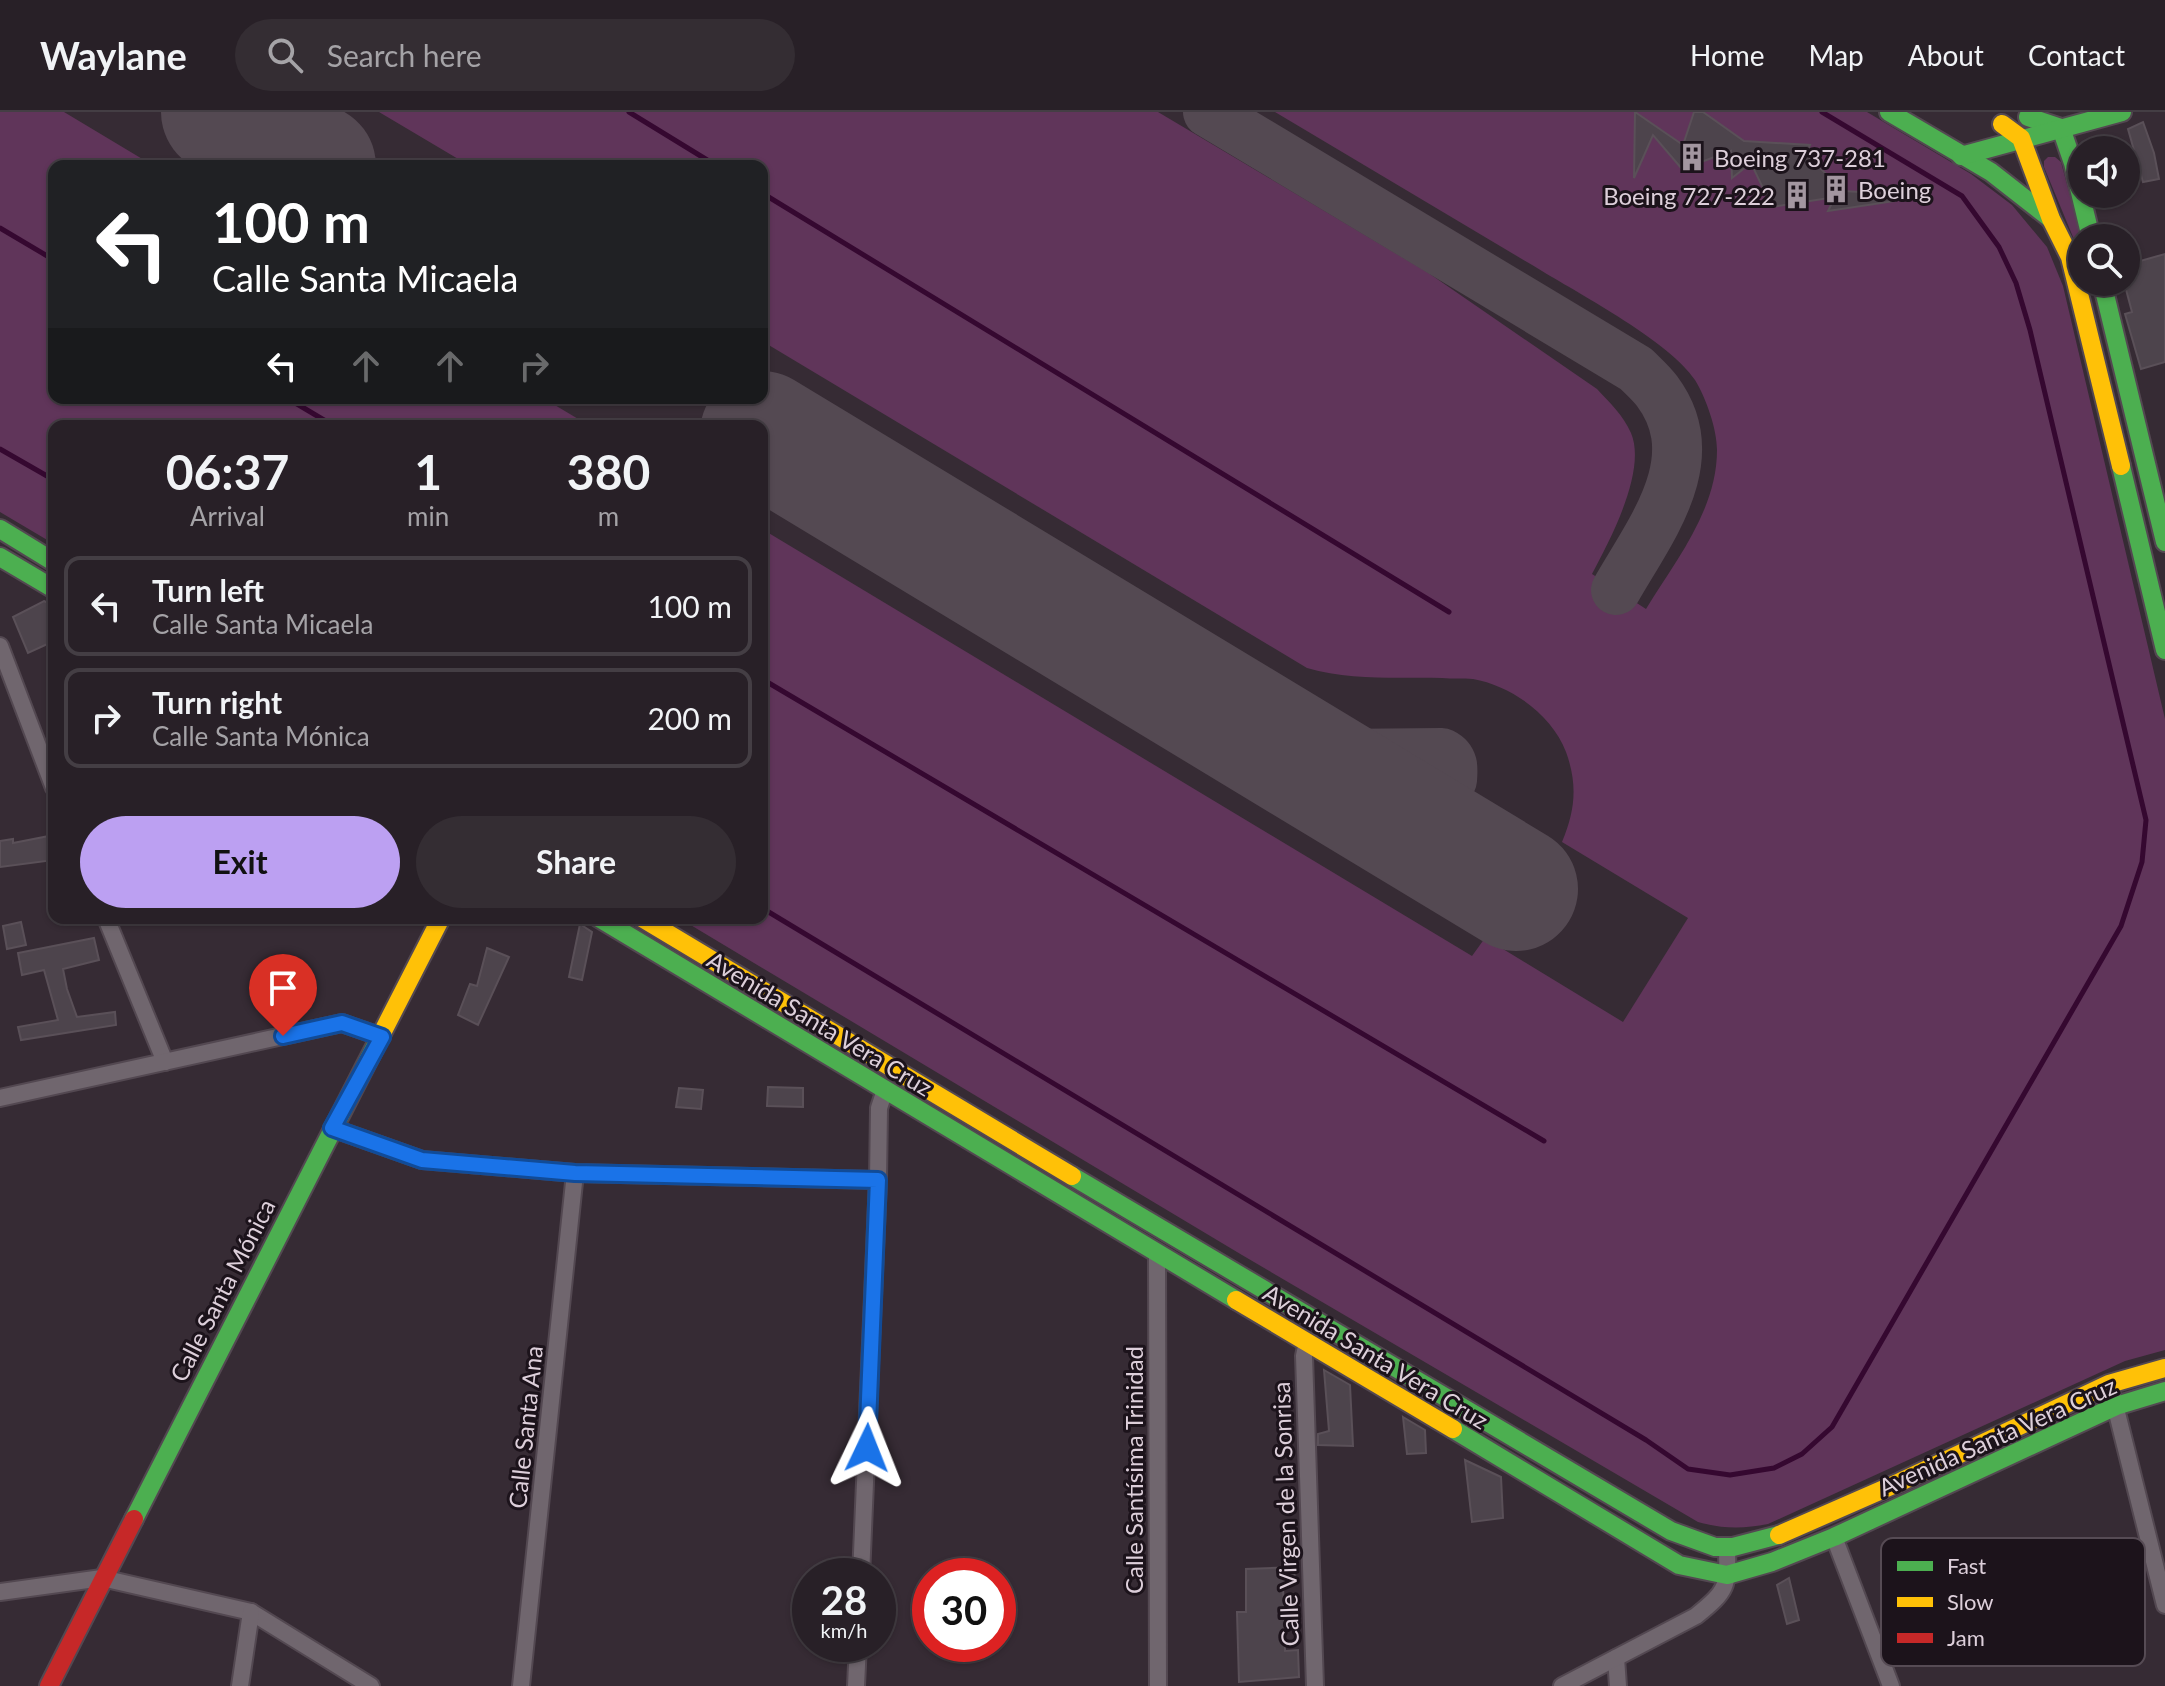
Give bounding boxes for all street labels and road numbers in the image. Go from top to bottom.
street label: Avenida Santa Vera Cruz [702,944,938,1102]
street label: Calle Santa Mónica [163,1194,281,1386]
street label: Avenida Santa Vera Cruz [1258,1277,1494,1435]
street label: Calle Santa Ana [502,1344,548,1510]
street label: Calle Santísima Trinidad [1119,1346,1148,1594]
street label: Avenida Santa Vera Cruz [1874,1370,2120,1502]
street label: Calle Virgen de la Sonrisa [1266,1381,1304,1647]

